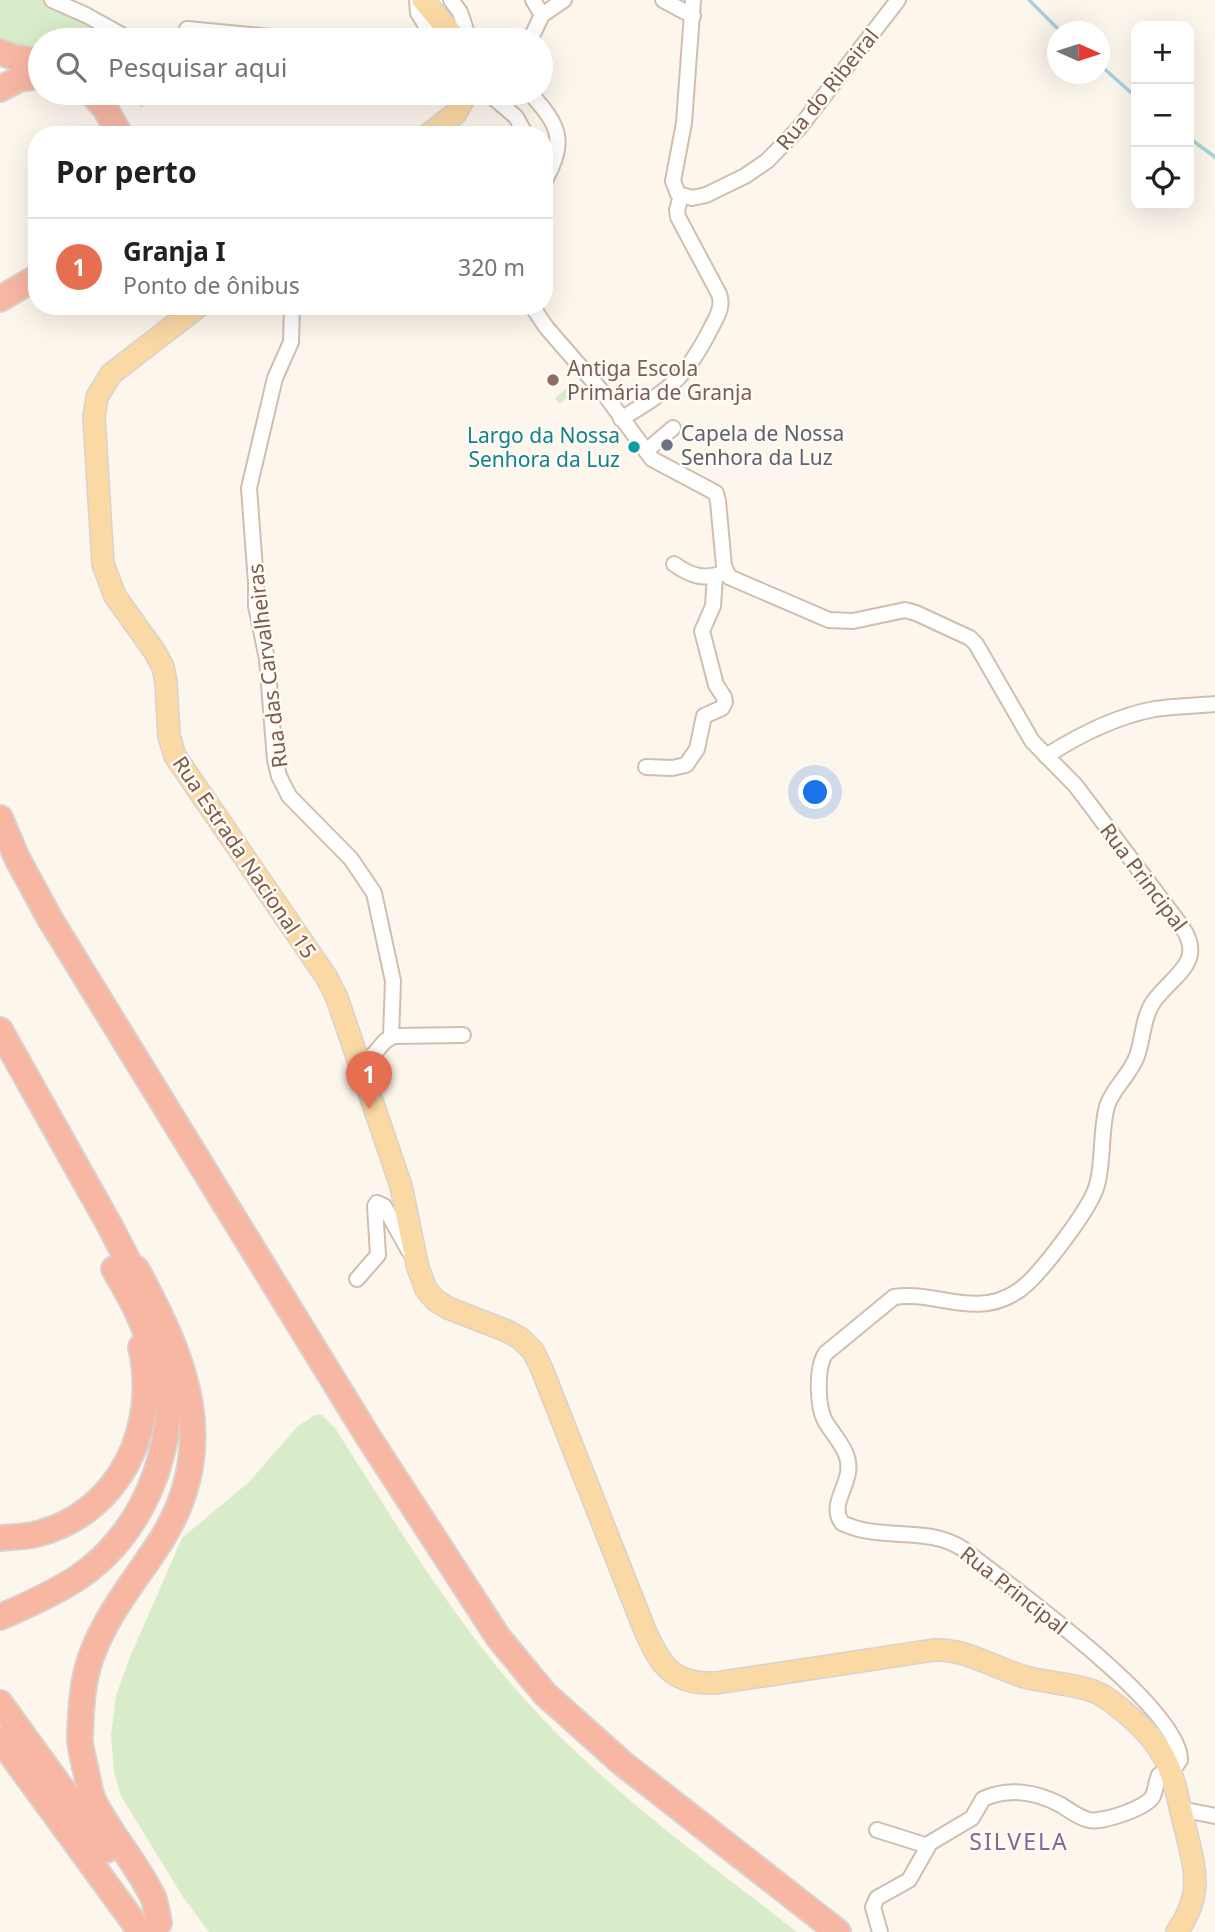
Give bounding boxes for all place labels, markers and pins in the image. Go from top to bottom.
place label: Antiga Escola Primária de Granja [567,354,752,406]
marker: Antiga Escola Primária de Granja [545,372,561,388]
place label: Capela de Nossa Senhora da Luz [681,419,844,471]
place label: Largo da Nossa Senhora da Luz [467,421,620,473]
marker: Capela de Nossa Senhora da Luz [659,437,675,453]
marker: Largo da Nossa Senhora da Luz [626,439,642,455]
pin: 1 [346,1051,392,1109]

